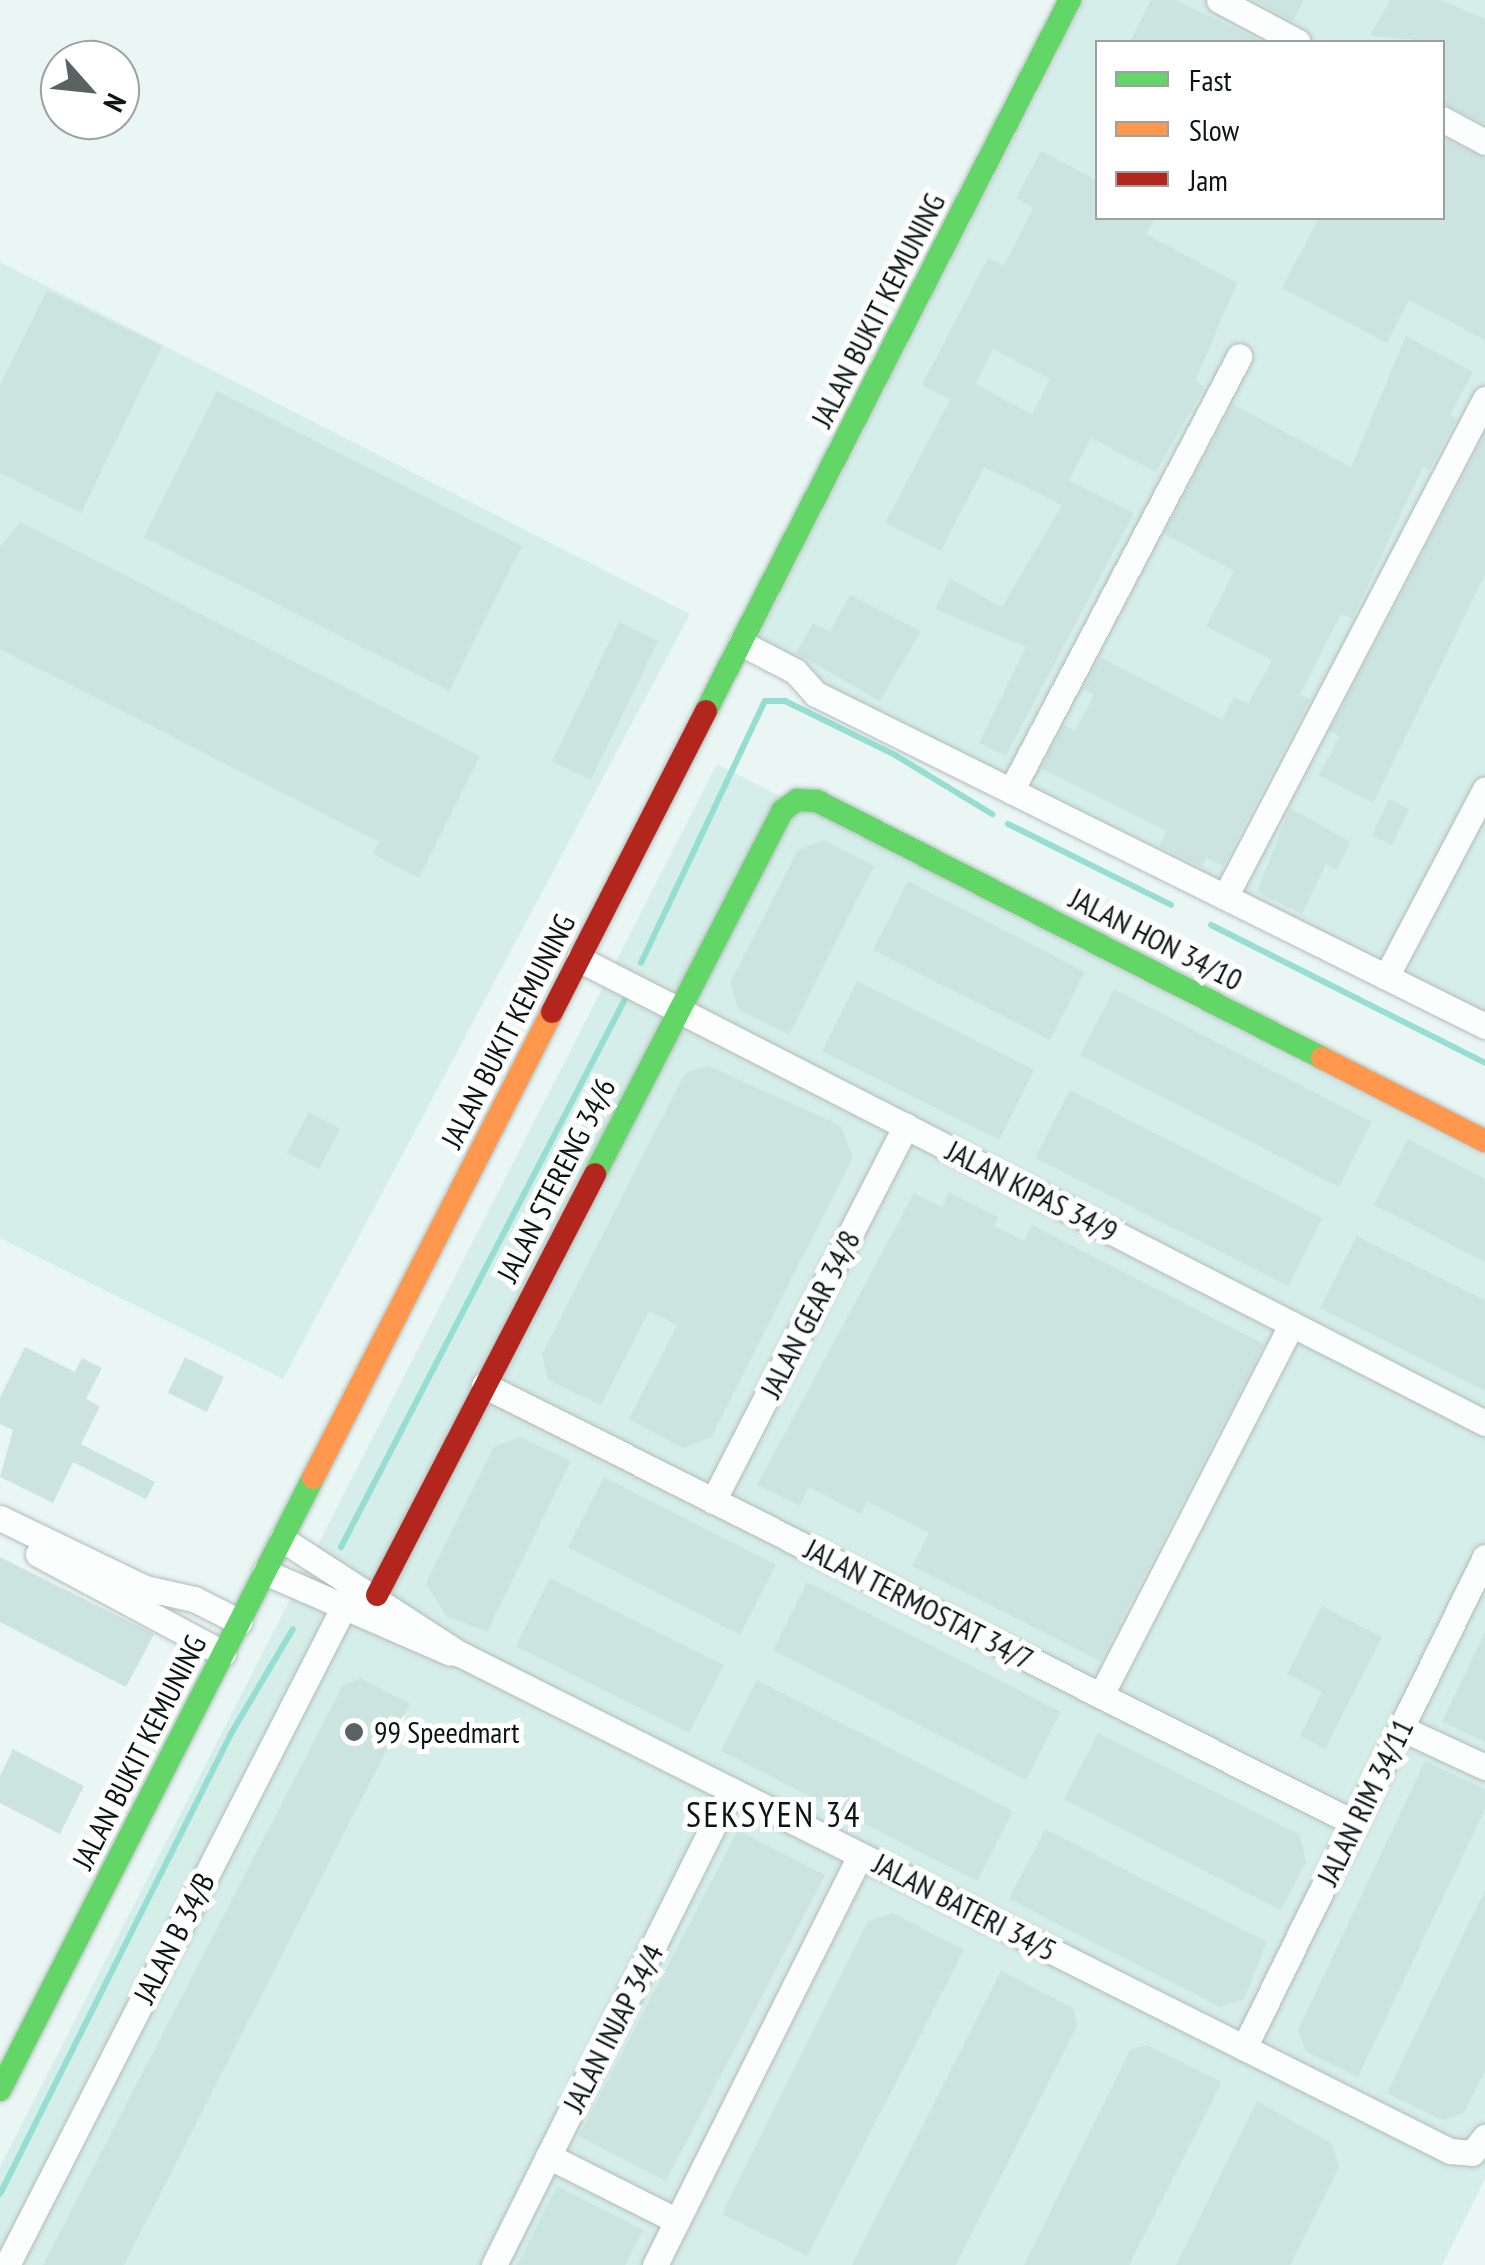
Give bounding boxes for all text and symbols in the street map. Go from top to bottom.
north arrow [40,40,140,140]
legend [1095,40,1445,220]
text: Fast [1189,60,1232,99]
text: N [95,88,135,118]
text: Slow [1189,110,1239,149]
text: Jam [1189,160,1228,199]
street label: JALAN BUKIT KEMUNING [803,187,953,433]
street label: JALAN HON 34/10 [1064,880,1248,998]
street label: JALAN BUKIT KEMUNING [433,908,583,1154]
street label: JALAN STERENG 34/6 [489,1072,623,1288]
street label: JALAN KIPAS 34/9 [940,1132,1124,1250]
street label: JALAN GEAR 34/8 [752,1224,868,1404]
street label: JALAN TERMOSTAT 34/7 [798,1530,1040,1678]
street label: JALAN BUKIT KEMUNING [64,1629,214,1875]
street label: JALAN RIM 34/11 [1309,1713,1421,1891]
place label: 99 Speedmart [374,1714,519,1750]
marker: 99 Speedmart [343,1721,365,1743]
district label: SEKSYEN 34 [686,1793,862,1835]
street label: JALAN BATERI 34/5 [867,1845,1063,1969]
street label: JALAN B 34/B [126,1867,222,2009]
street label: JALAN INJAP 34/4 [555,1938,671,2118]

